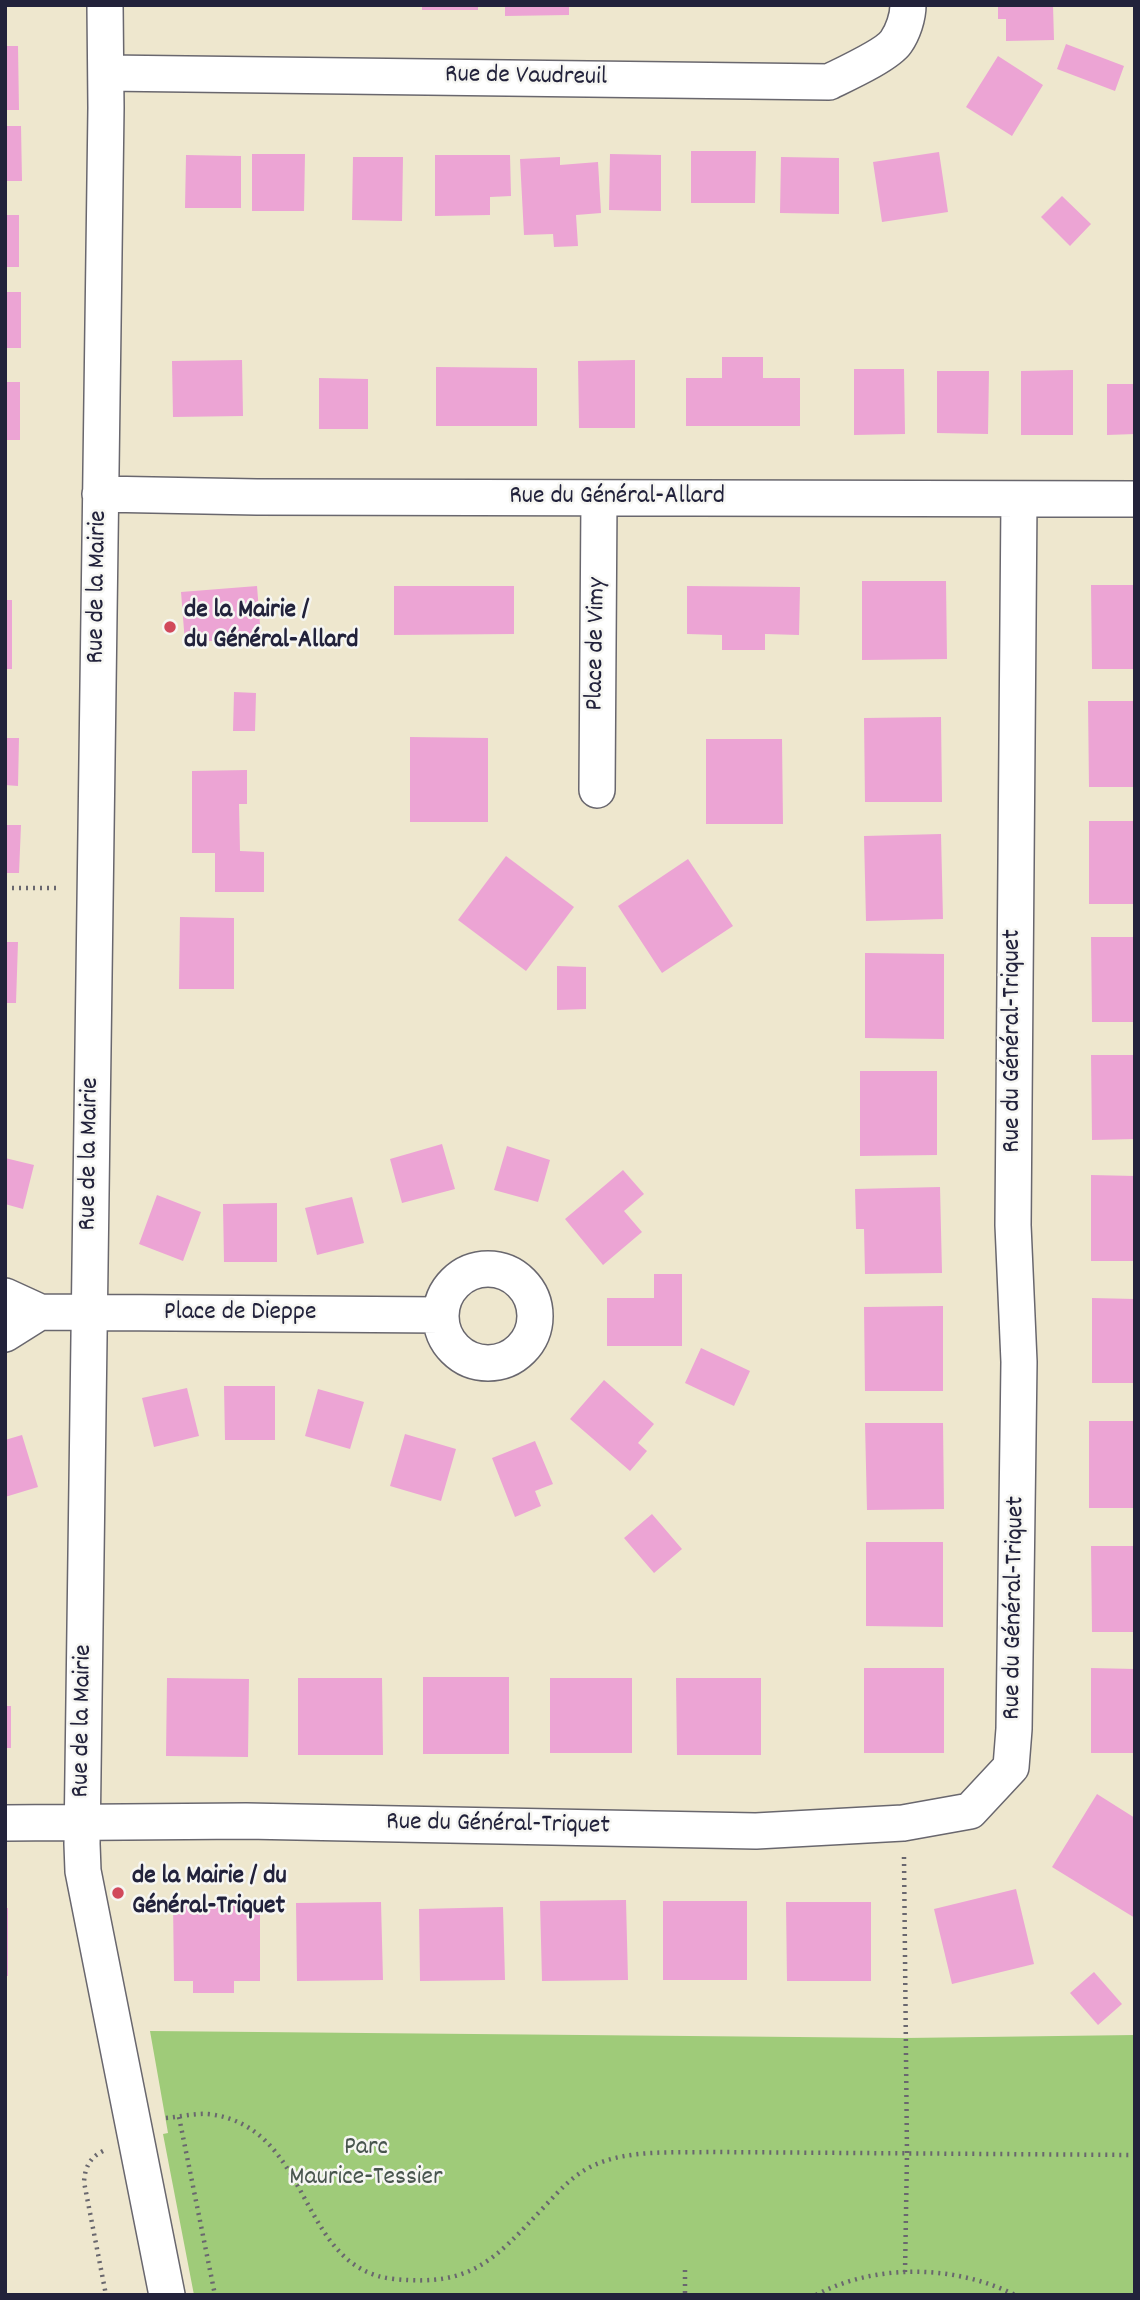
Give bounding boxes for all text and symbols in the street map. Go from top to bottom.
street label: Rue de Vaudreuil [445,61,607,95]
street label: Rue du Général-Allard [509,482,725,514]
street label: Rue de la Mairie [82,510,116,664]
street label: Place de Vimy [581,577,615,711]
place label: de la Mairie / du Général-Allard [184,596,358,658]
marker: de la Mairie / du Général-Allard [162,619,178,635]
street label: Rue du Général-Triquet [998,929,1030,1153]
street label: Rue de la Mairie [74,1077,108,1231]
street label: Place de Dieppe [164,1298,316,1330]
street label: Rue du Général-Triquet [998,1496,1034,1720]
street label: Rue de la Mairie [67,1644,101,1798]
street label: Rue du Général-Triquet [386,1808,610,1844]
place label: de la Mairie / du Général-Triquet [132,1862,287,1924]
marker: de la Mairie / du Général-Triquet [110,1885,126,1901]
park label: Parc Maurice-Tessier [289,2133,443,2194]

